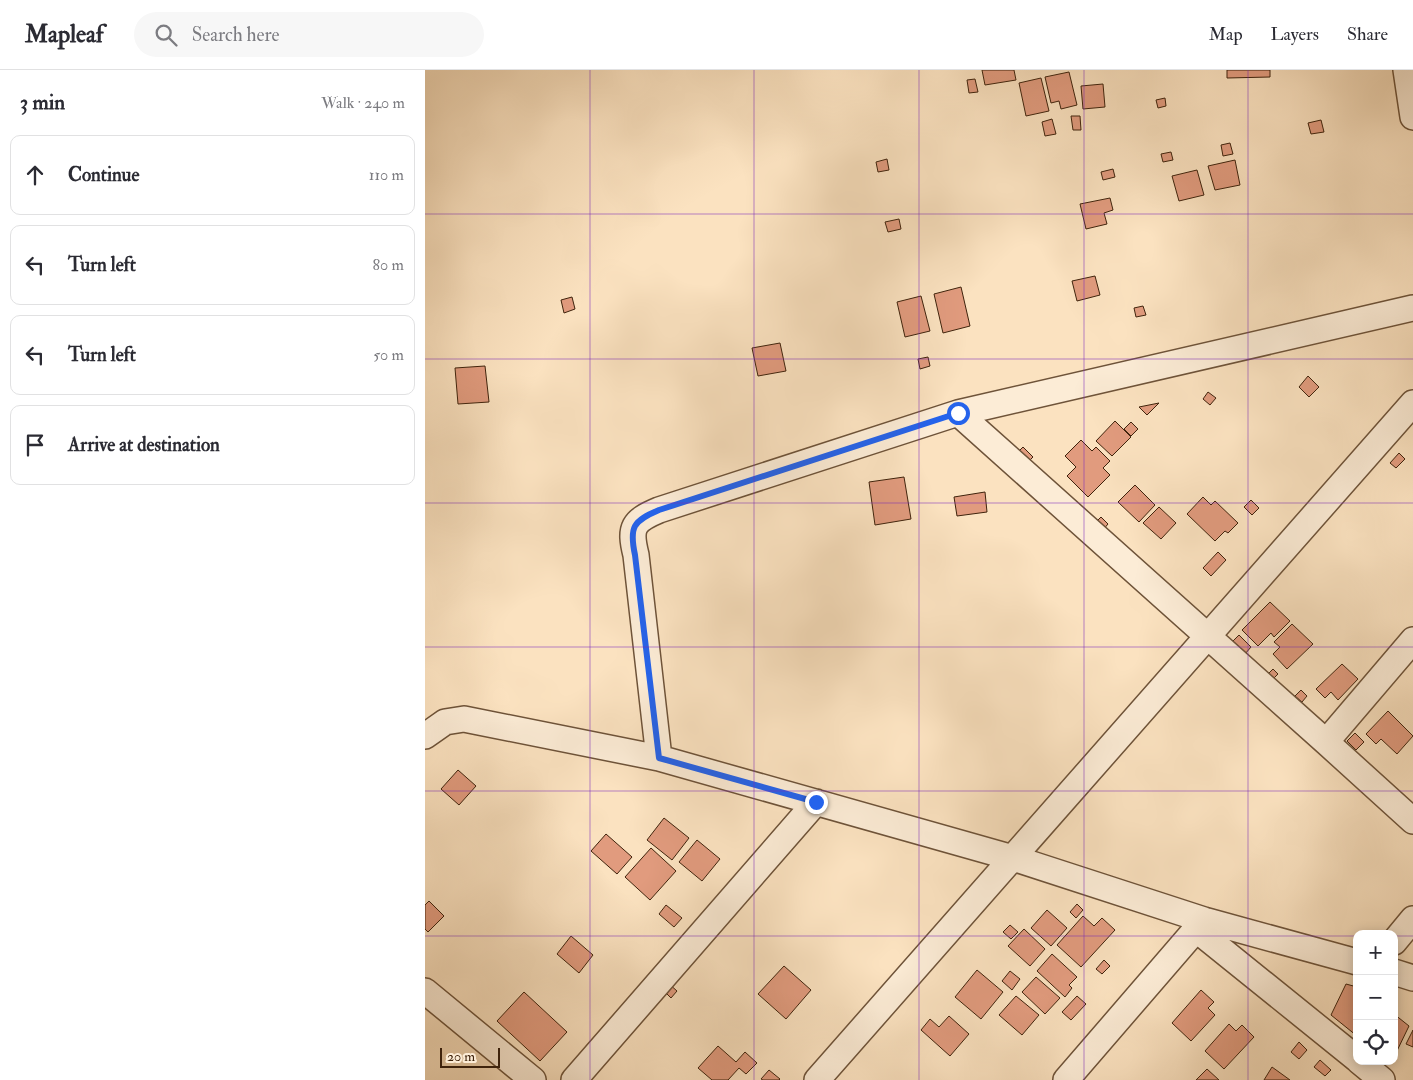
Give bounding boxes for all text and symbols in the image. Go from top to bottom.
search box [134,12,484,57]
text: Mapleaf [25,19,104,50]
icon: search [152,21,180,49]
text: Search here [192,23,279,47]
text: Map [1209,23,1243,46]
text: Layers [1271,23,1319,46]
text: Share [1347,23,1388,46]
text: 3 min [20,89,65,116]
text: Walk · 240 m [321,93,405,113]
icon: ahead [21,161,49,189]
text: Continue [68,163,139,187]
text: 110 m [369,165,404,185]
icon: left [21,251,49,279]
text: Turn left [68,253,136,277]
text: 80 m [373,255,404,275]
icon: left [21,341,49,369]
text: Turn left [68,343,136,367]
text: 50 m [373,345,404,365]
route start [947,402,970,425]
icon: arrive [21,431,49,459]
text: Arrive at destination [68,433,220,457]
route end [805,791,828,814]
map controls [1353,930,1398,1065]
button: + [1353,930,1398,975]
button: − [1353,975,1398,1020]
button: locate [1353,1020,1398,1065]
scale bar [440,1045,500,1068]
text: 20 m [447,1048,475,1065]

